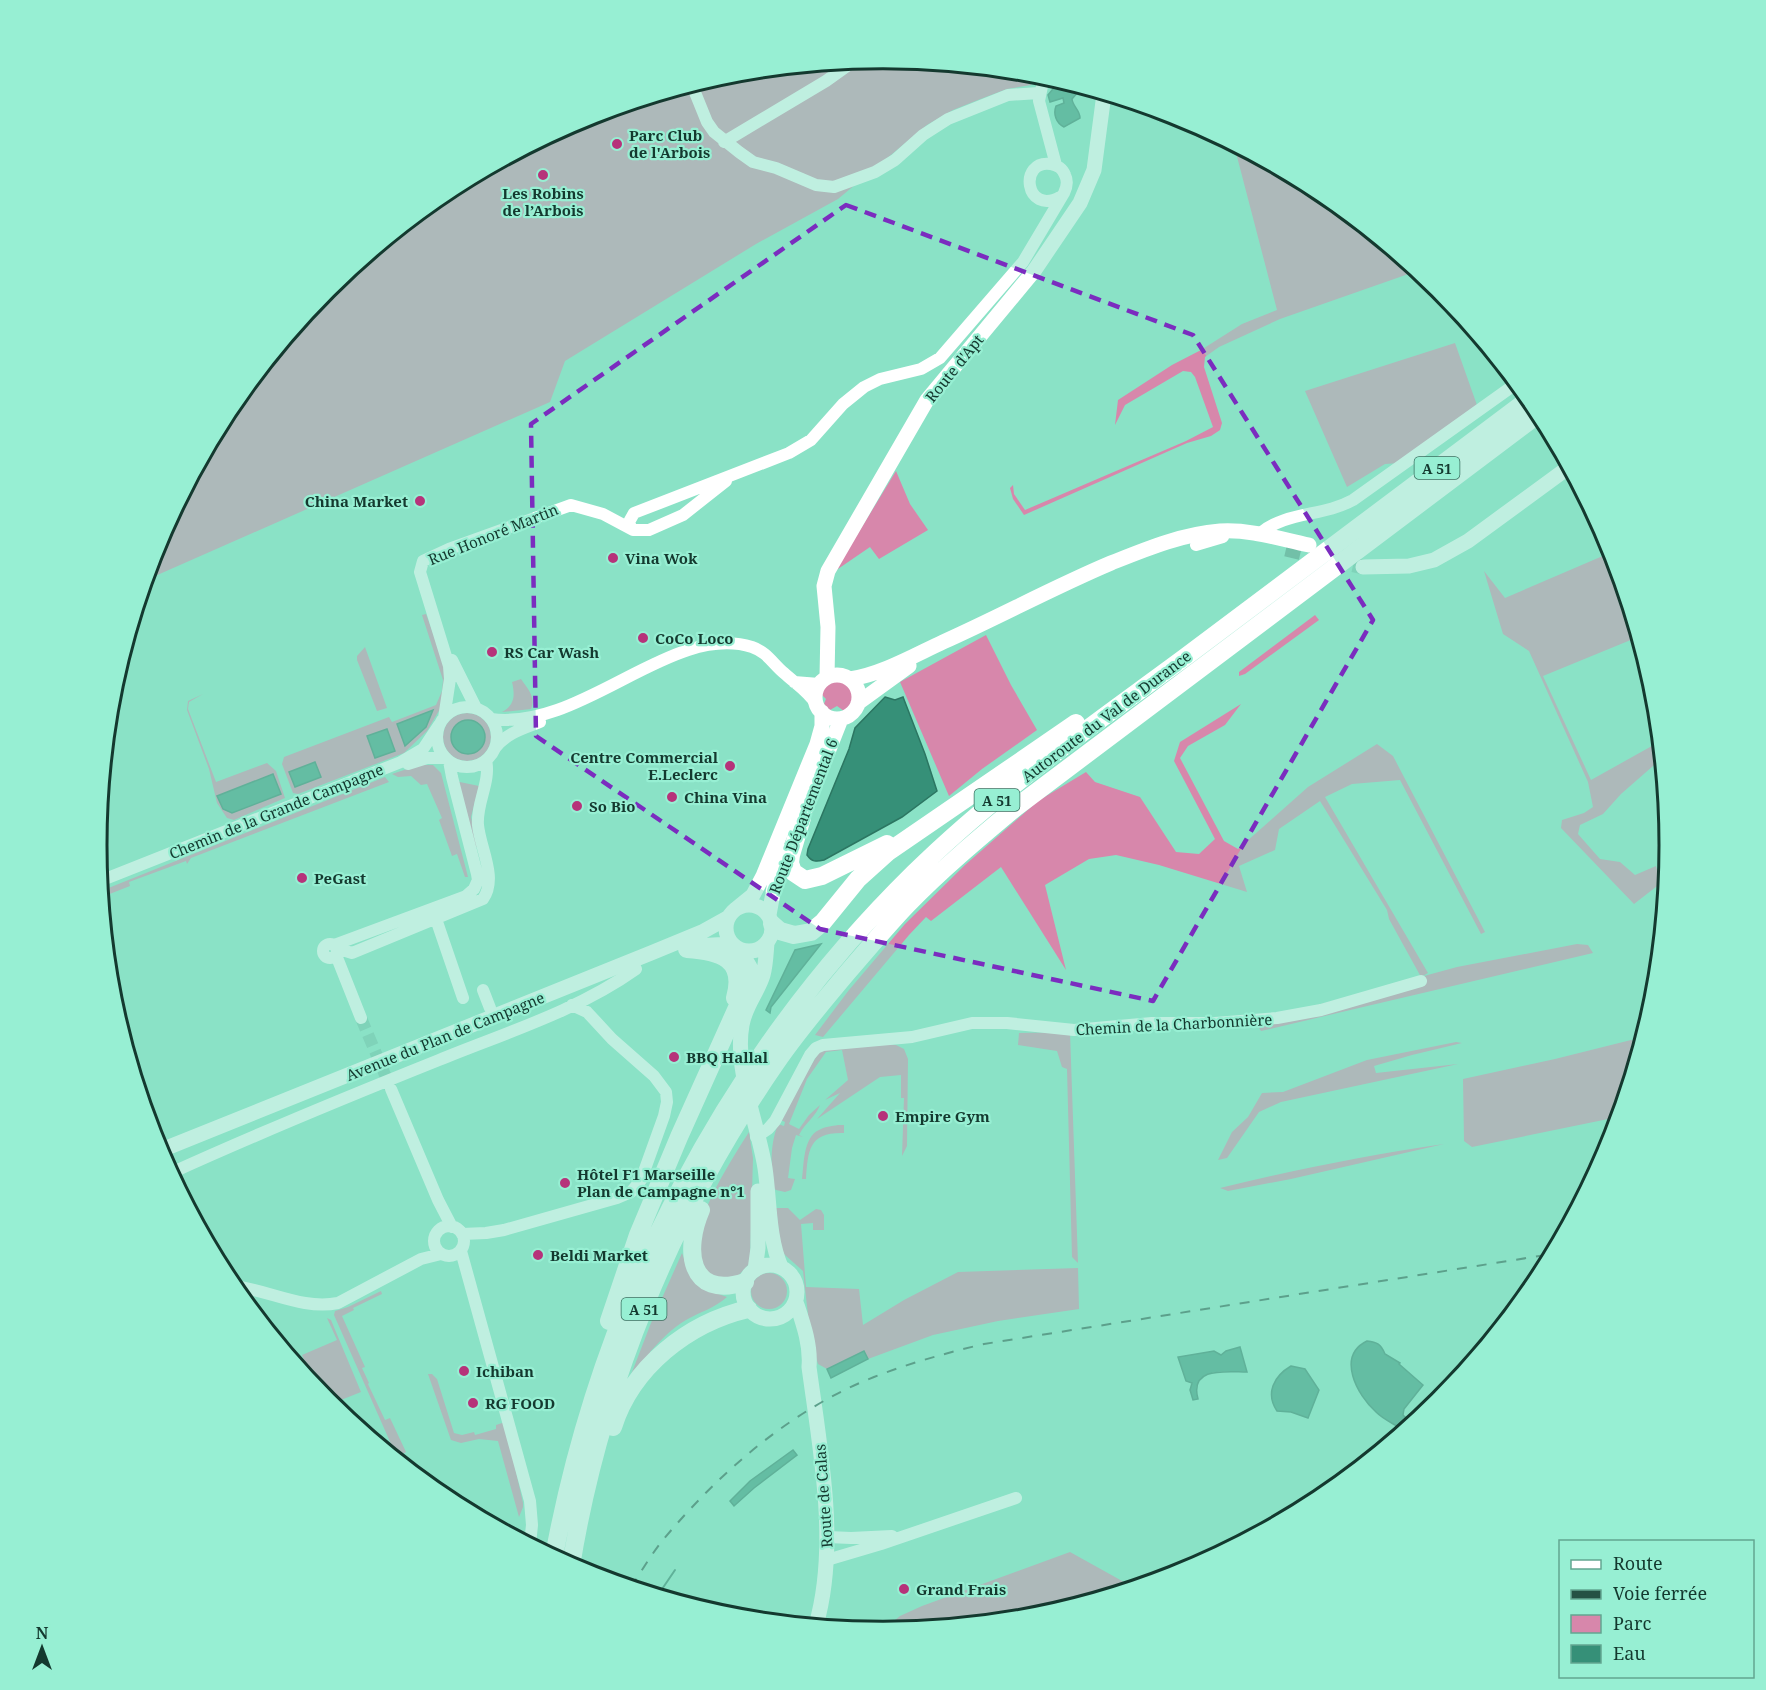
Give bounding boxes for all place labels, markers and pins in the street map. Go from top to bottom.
place label: Parc Club de l'Arbois [629,125,710,162]
marker: Parc Club de l'Arbois [610,137,624,151]
marker: Les Robins de l’Arbois [536,168,550,182]
place label: Les Robins de l’Arbois [502,183,584,220]
place label: China Market [305,491,408,511]
marker: China Market [413,494,427,508]
place label: Vina Wok [625,548,698,568]
marker: Vina Wok [606,551,620,565]
place label: CoCo Loco [655,628,734,648]
marker: CoCo Loco [636,631,650,645]
place label: RS Car Wash [504,642,599,662]
marker: RS Car Wash [485,645,499,659]
place label: Centre Commercial E.Leclerc [570,747,719,784]
marker: Centre Commercial E.Leclerc [723,759,737,773]
place label: China Vina [684,787,767,807]
marker: China Vina [665,790,679,804]
place label: So Bio [589,796,635,816]
marker: So Bio [570,799,584,813]
place label: PeGast [314,868,366,888]
marker: PeGast [295,871,309,885]
place label: BBQ Hallal [686,1047,769,1067]
marker: BBQ Hallal [667,1050,681,1064]
place label: Empire Gym [895,1106,990,1126]
marker: Empire Gym [876,1109,890,1123]
place label: Hôtel F1 Marseille Plan de Campagne n°1 [577,1164,745,1201]
marker: Hôtel F1 Marseille Plan de Campagne n°1 [558,1176,572,1190]
place label: Beldi Market [550,1245,648,1265]
marker: Beldi Market [531,1248,545,1262]
place label: Ichiban [476,1361,534,1381]
marker: Ichiban [457,1364,471,1378]
place label: RG FOOD [485,1393,555,1413]
marker: RG FOOD [466,1396,480,1410]
place label: Grand Frais [916,1579,1006,1599]
marker: Grand Frais [897,1582,911,1596]

